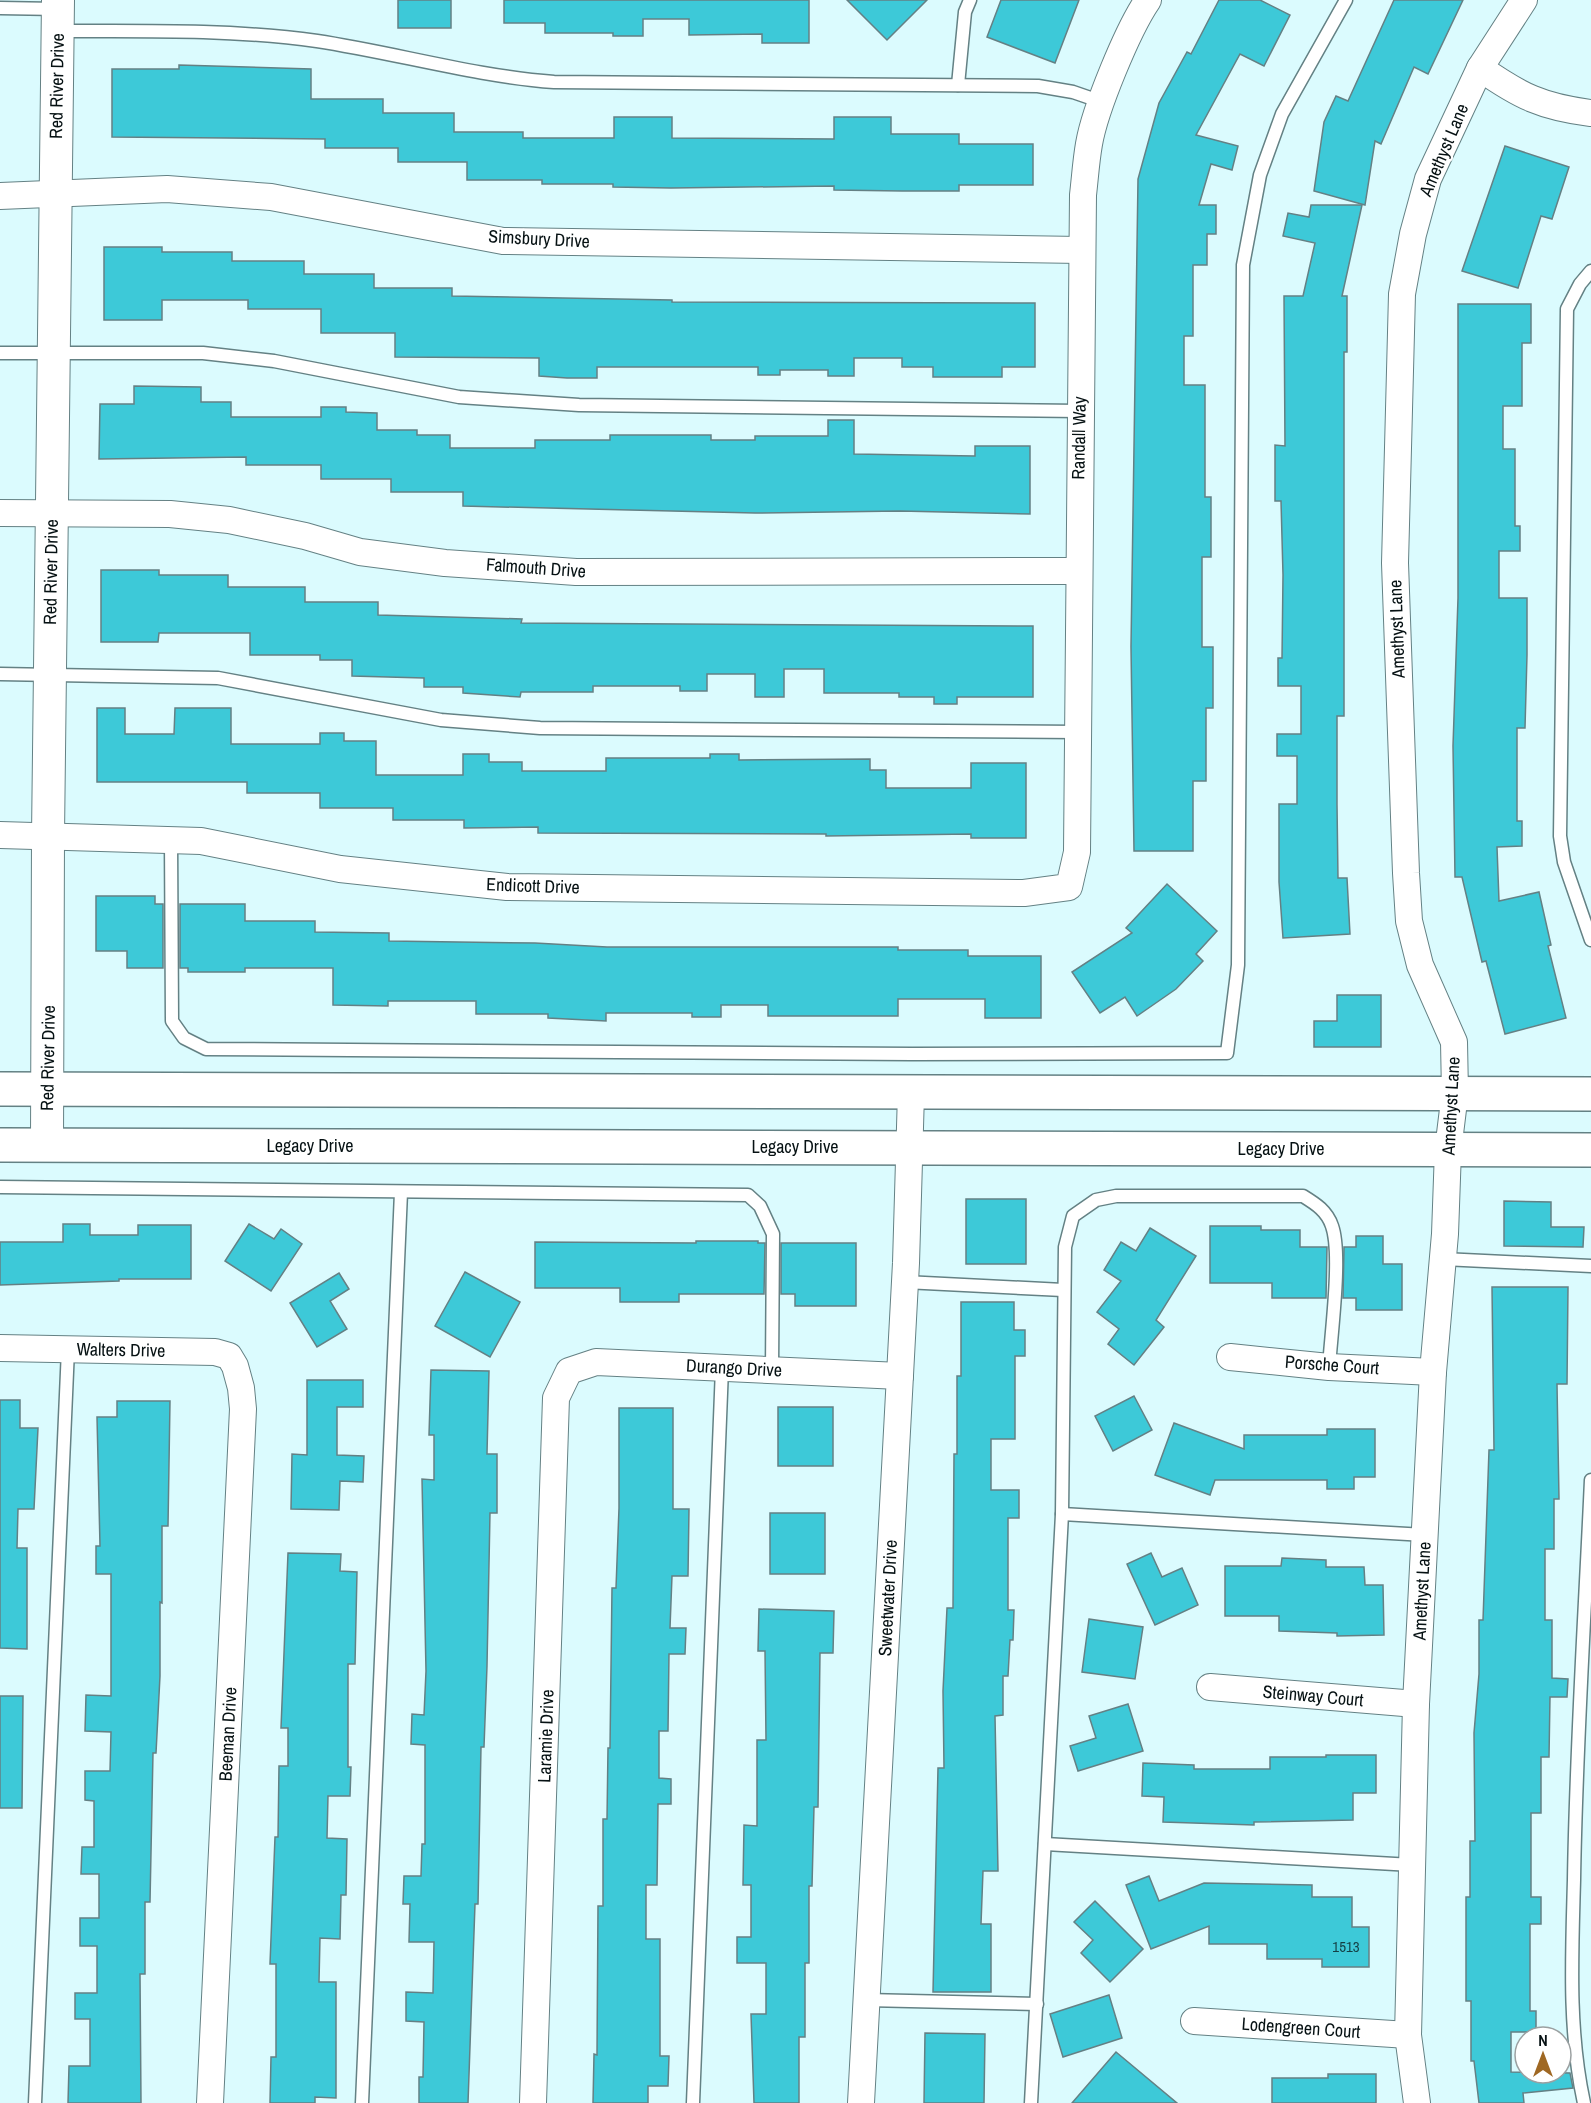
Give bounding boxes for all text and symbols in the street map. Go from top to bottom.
street label: Red River Drive [43,33,70,139]
street label: Amethyst Lane [1412,100,1474,201]
street label: Simsbury Drive [488,223,590,254]
street label: Randall Way [1065,396,1092,480]
street label: Red River Drive [37,519,64,625]
street label: Falmouth Drive [485,552,587,583]
street label: Amethyst Lane [1382,579,1411,680]
street label: Endicott Drive [486,871,580,900]
street label: Red River Drive [34,1005,61,1111]
street label: Amethyst Lane [1435,1056,1466,1157]
street label: Legacy Drive [267,1133,353,1158]
street label: Legacy Drive [752,1134,838,1159]
street label: Legacy Drive [1238,1136,1324,1161]
street label: Walters Drive [76,1336,166,1363]
street label: Porsche Court [1284,1349,1380,1380]
street label: Durango Drive [685,1353,783,1382]
street label: Sweetwater Drive [872,1539,903,1657]
street label: Amethyst Lane [1406,1541,1437,1642]
street label: Steinway Court [1262,1679,1364,1712]
street label: Beeman Drive [213,1686,242,1782]
street label: Laramie Drive [531,1689,560,1783]
house number: 1513 [1332,1936,1360,1957]
street label: Lodengreen Court [1241,2011,1361,2044]
north arrow [1513,2025,1573,2085]
text: N [1538,2029,1548,2051]

